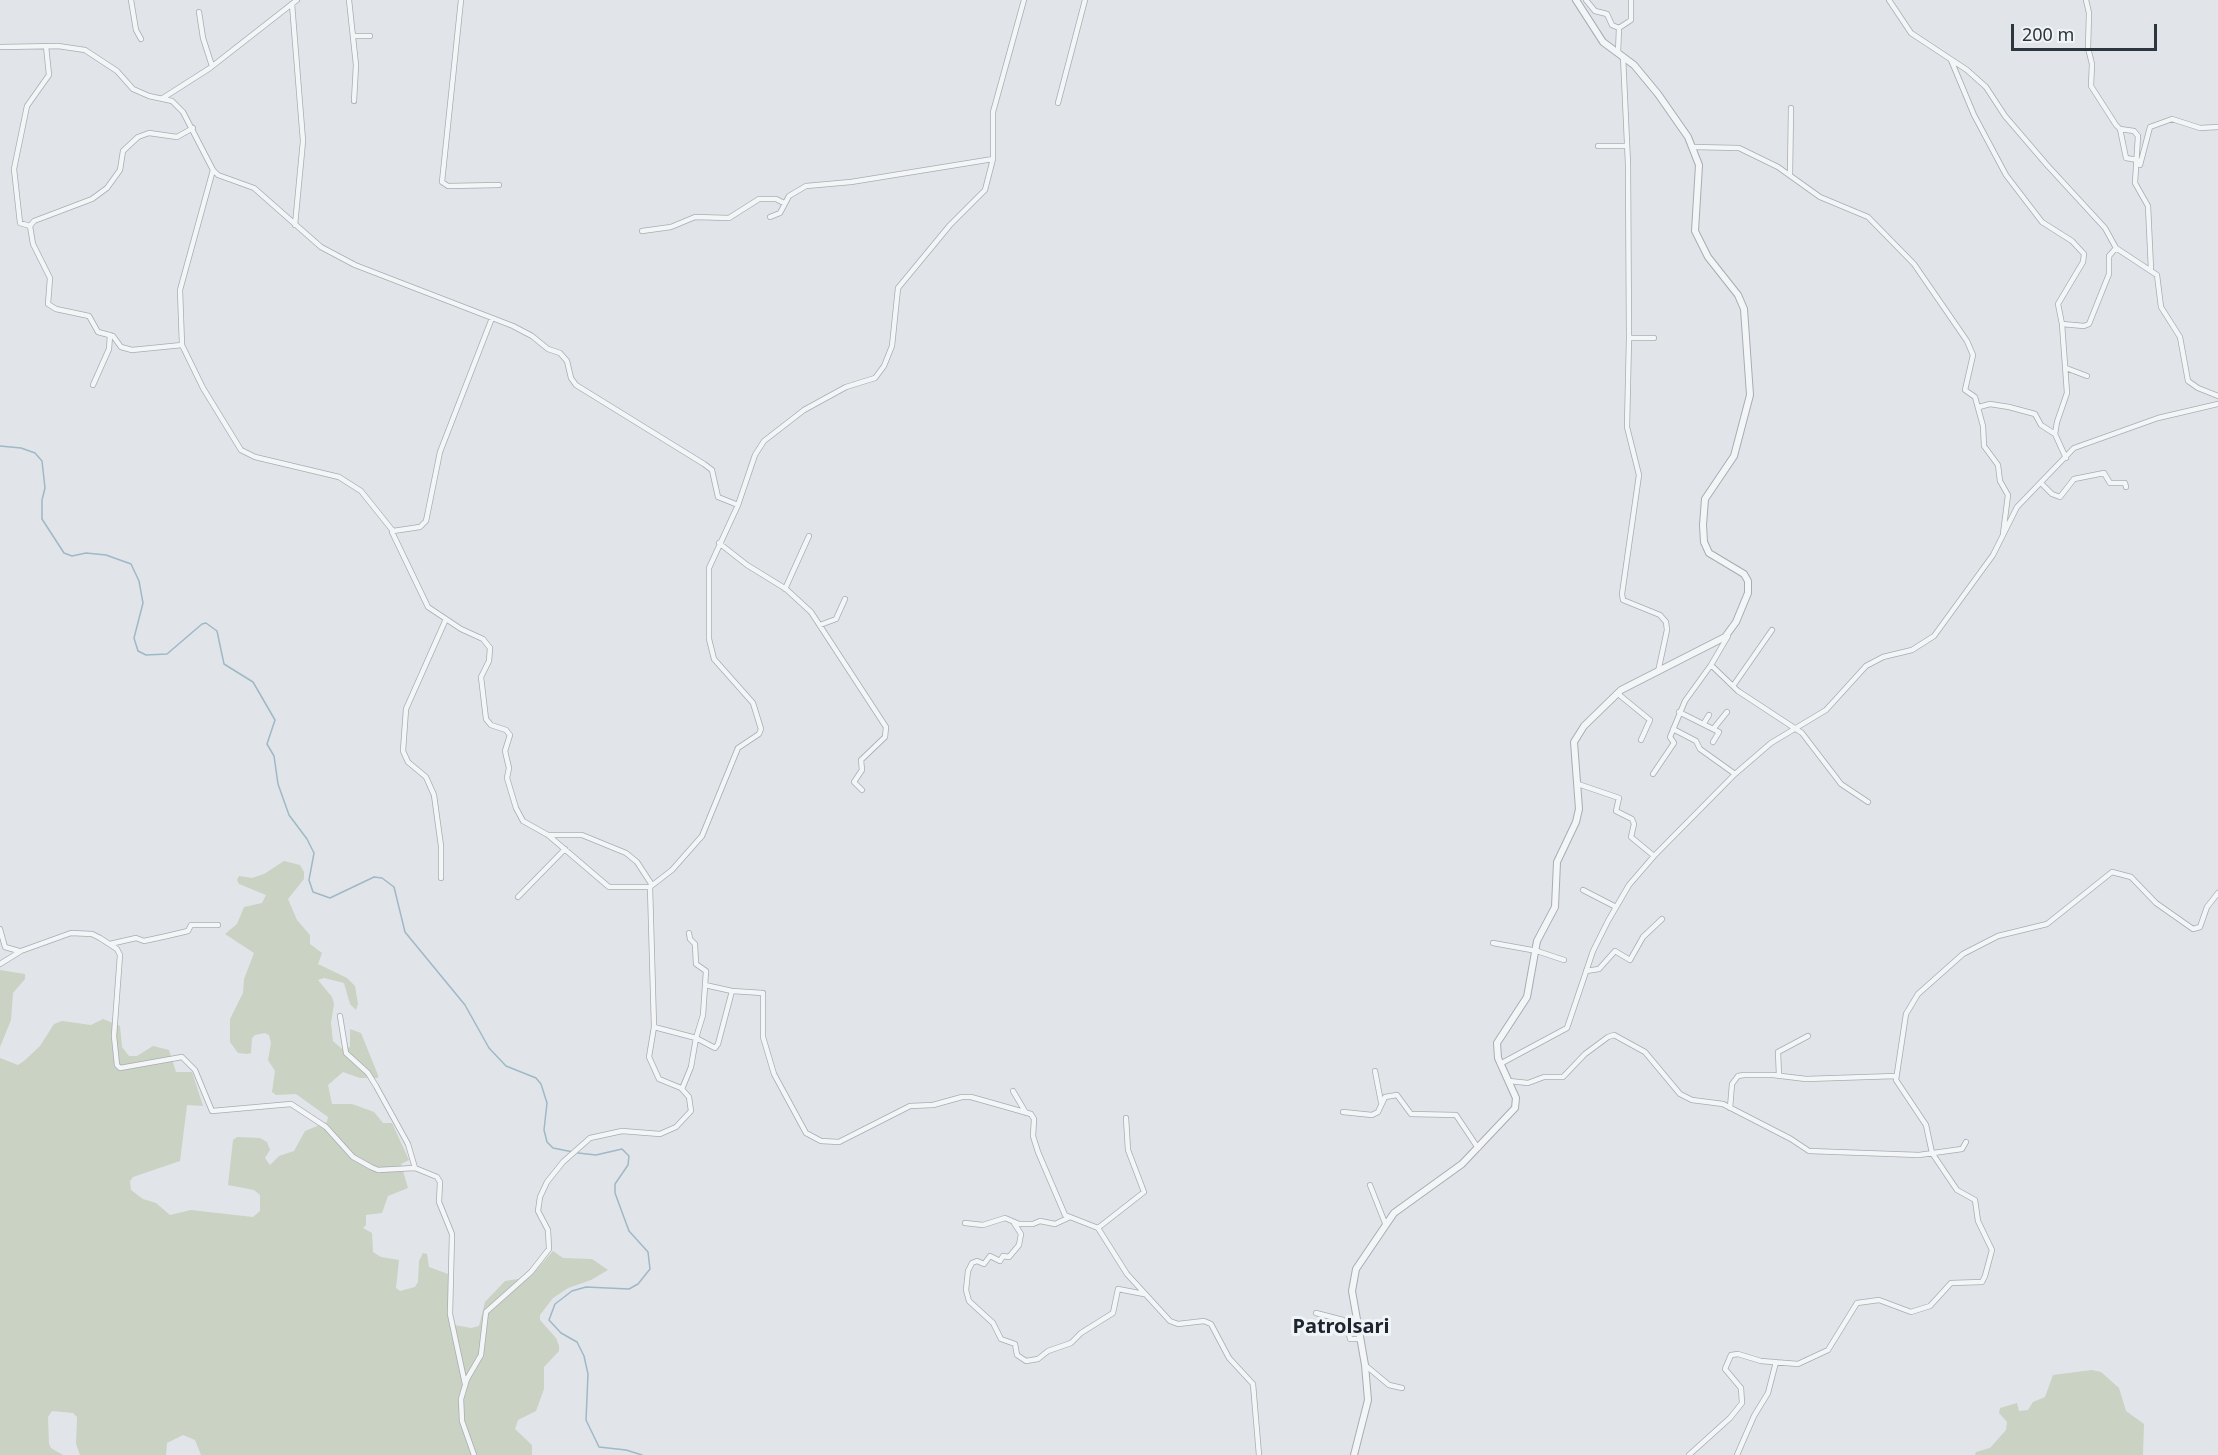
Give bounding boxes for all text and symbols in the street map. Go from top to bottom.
scale bar [2014,12,2160,50]
text: 200 m [2022,22,2074,46]
district label: Patrolsari [1292,1315,1390,1339]

